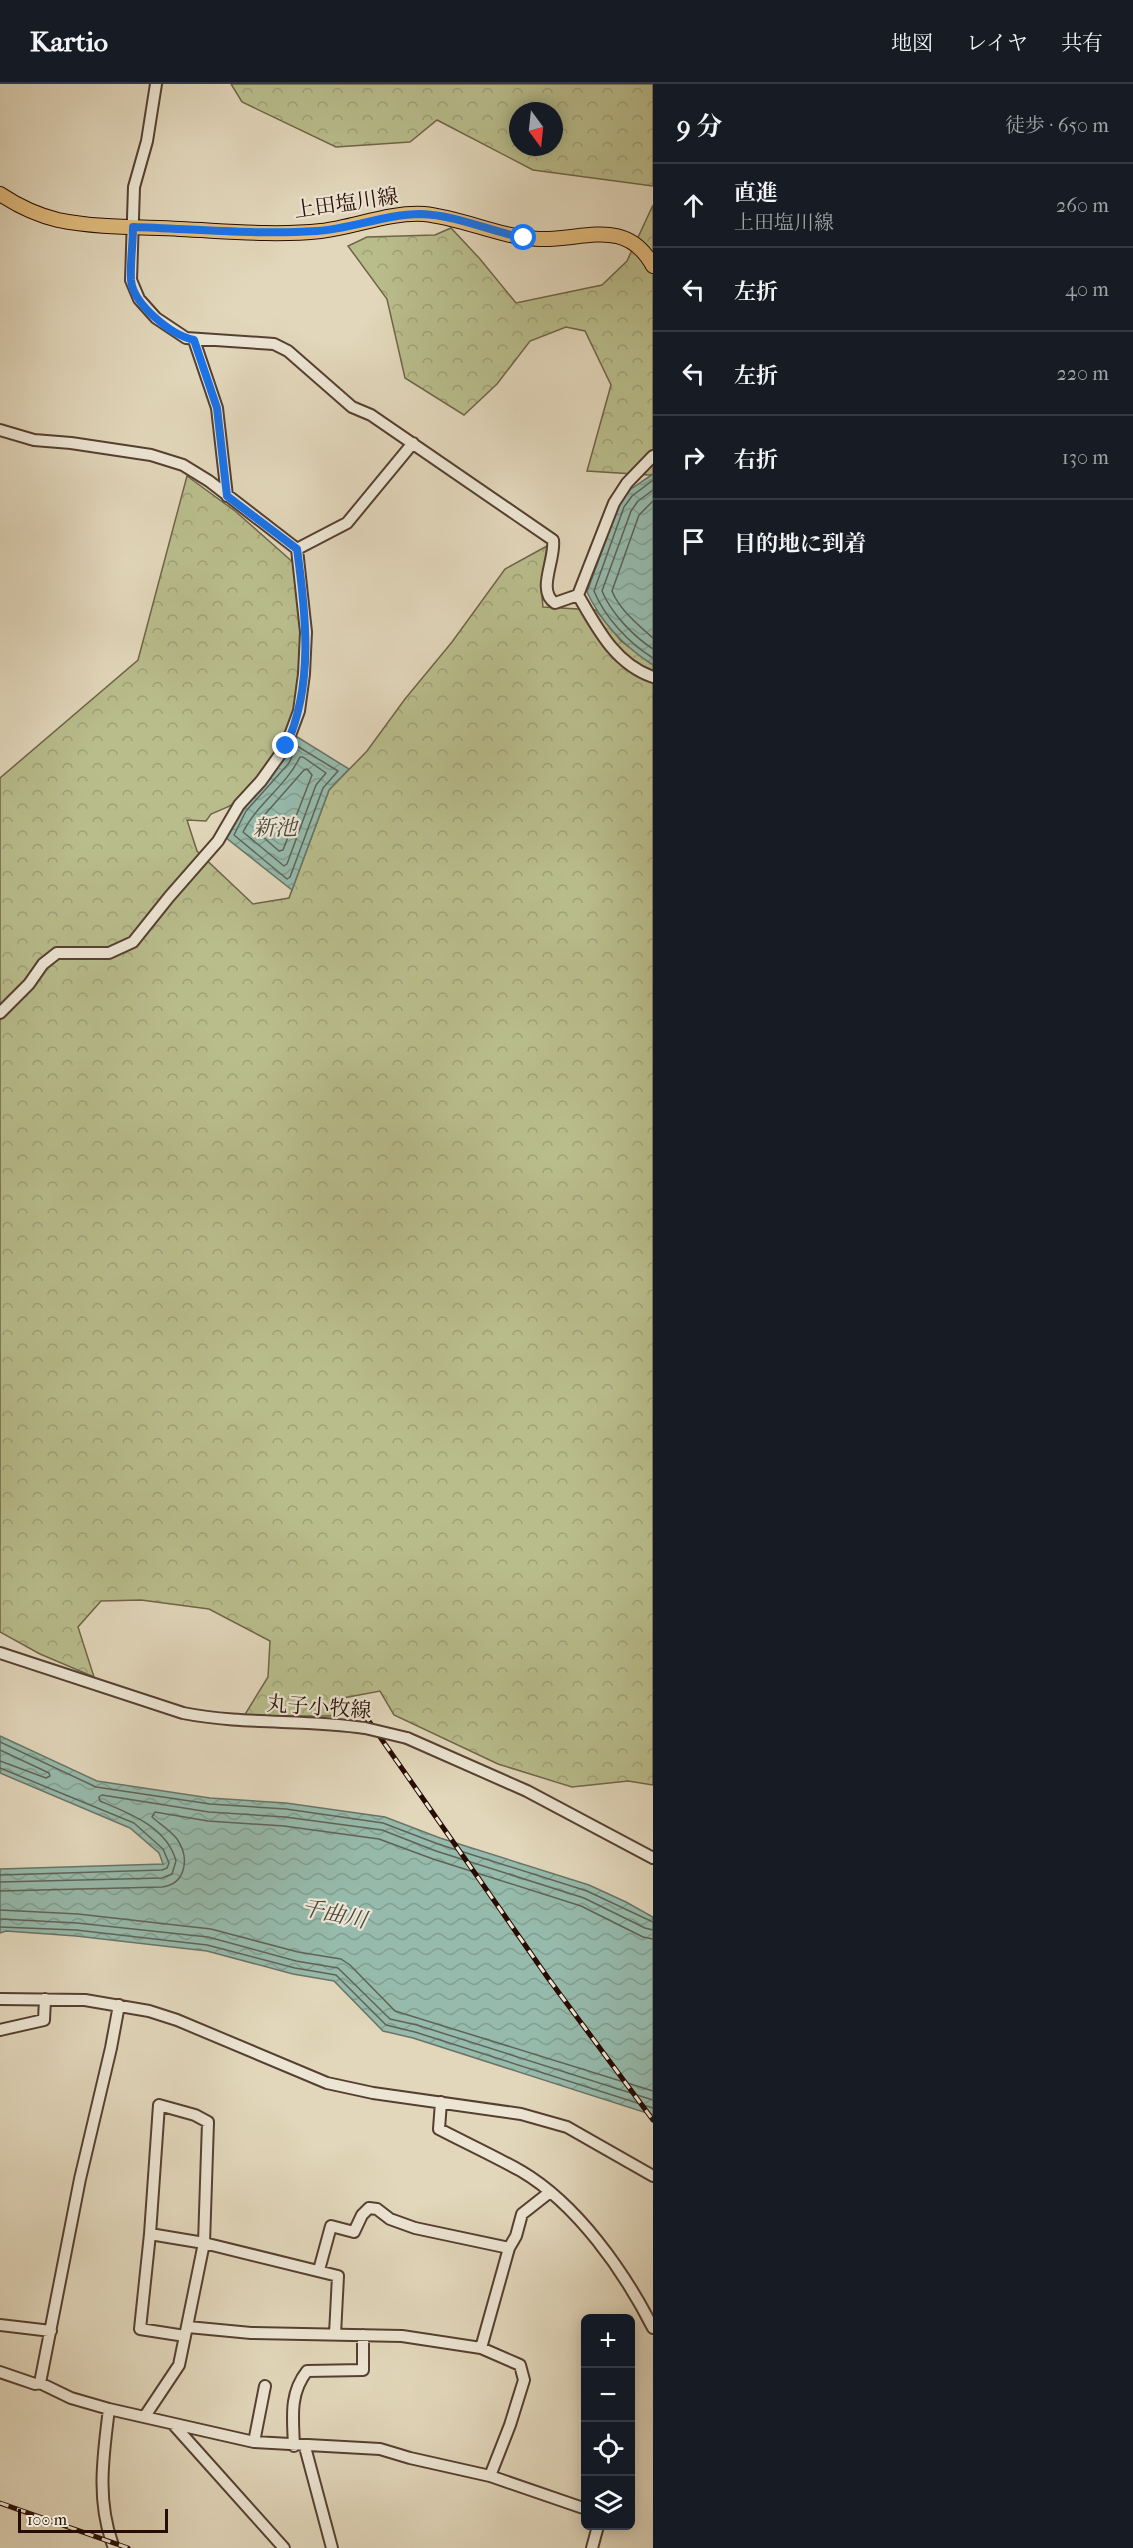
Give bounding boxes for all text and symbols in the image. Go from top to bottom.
text: Kartio [30,25,108,58]
text: 地図 [891,31,933,55]
text: レイヤ [966,31,1028,55]
text: 共有 [1061,31,1103,55]
north arrow [509,102,563,156]
text: 9 分 [677,111,722,142]
text: 徒歩 · 650 m [1005,114,1109,137]
text: 直進 [734,180,778,206]
street label: 上田塩川線 [292,184,400,222]
icon: ahead [677,189,710,222]
text: 260 m [1056,194,1109,217]
text: 上田塩川線 [734,211,834,234]
route start [510,224,536,250]
icon: left [677,273,710,306]
text: 40 m [1065,278,1109,301]
text: 左折 [734,279,778,305]
icon: left [677,357,710,390]
text: 220 m [1056,362,1109,385]
text: 左折 [734,363,778,389]
icon: right [677,441,710,474]
text: 130 m [1062,446,1109,469]
text: 右折 [734,447,778,473]
icon: arrive [677,525,710,558]
text: 目的地に到着 [734,531,866,557]
route end [272,732,298,758]
water label: 新池 [253,815,300,841]
street label: 丸子小牧線 [266,1691,372,1723]
water label: 千曲川 [299,1894,371,1934]
map controls [581,2314,635,2530]
button: + [581,2314,635,2368]
button: − [581,2368,635,2422]
button: locate [581,2422,635,2476]
button: layers [581,2476,635,2530]
scale bar [18,2506,168,2534]
text: 100 m [27,2510,67,2529]

